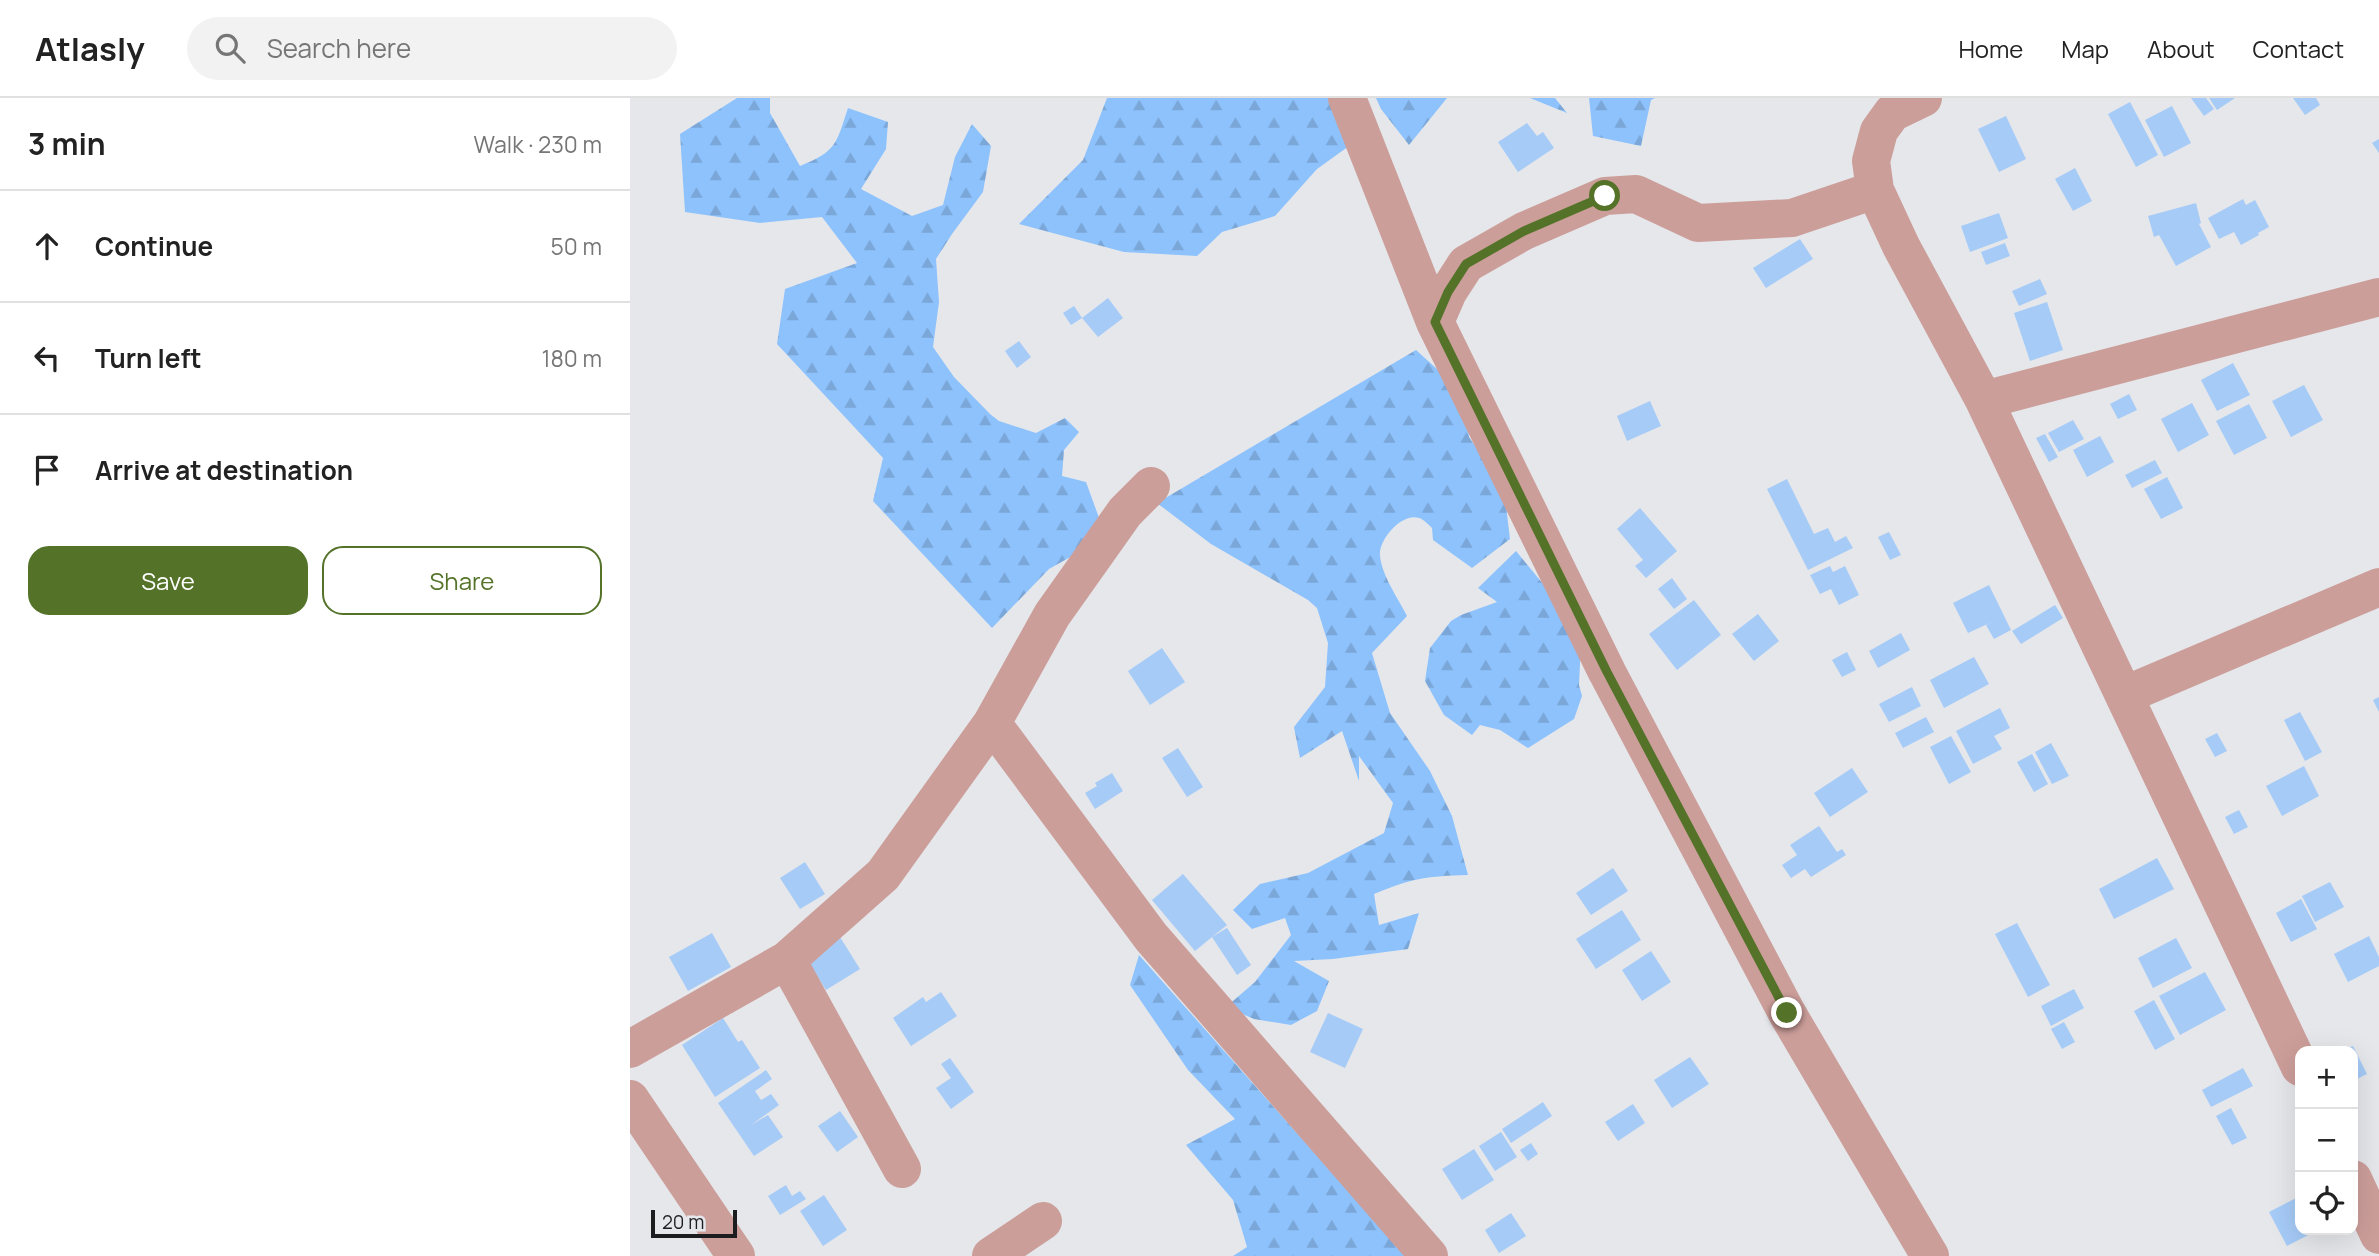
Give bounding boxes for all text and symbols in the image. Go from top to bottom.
search box [187,17,677,80]
text: Atlasly [35,26,145,71]
icon: search [211,29,249,67]
text: Search here [267,30,411,66]
text: Home [1958,32,2023,65]
text: Map [2061,32,2109,65]
text: About [2147,32,2215,65]
text: Contact [2253,32,2344,65]
text: 3 min [28,123,106,164]
text: Walk · 230 m [474,128,602,160]
route start [1589,180,1620,211]
icon: ahead [28,227,66,265]
text: Continue [95,228,213,264]
text: 50 m [551,230,602,262]
icon: left [28,339,66,377]
text: Turn left [95,340,202,376]
text: 180 m [542,342,602,374]
icon: arrive [28,451,66,489]
text: Arrive at destination [95,452,353,488]
button: Save [28,546,308,615]
button: Share [322,546,602,615]
route end [1771,997,1802,1028]
map controls [2295,1046,2358,1235]
button: + [2295,1046,2358,1109]
button: − [2295,1109,2358,1172]
button: locate [2295,1172,2358,1235]
scale bar [651,1207,737,1239]
text: 20 m [662,1209,704,1235]

